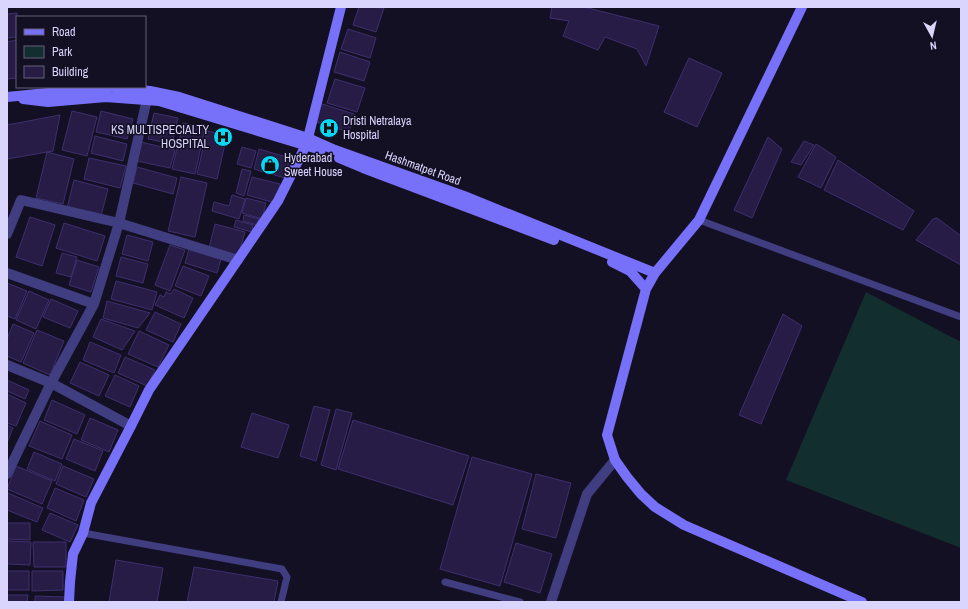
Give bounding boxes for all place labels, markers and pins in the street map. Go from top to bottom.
place label: Dristi Netralaya Hospital [343,113,412,143]
hospital icon: Dristi Netralaya Hospital [318,117,340,139]
place label: KS MULTISPECIALTY HOSPITAL [111,122,210,152]
hospital icon: KS MULTISPECIALTY HOSPITAL [212,126,234,148]
place label: Hyderabad Sweet House [284,150,343,180]
shop icon: Hyderabad Sweet House [259,154,281,176]

